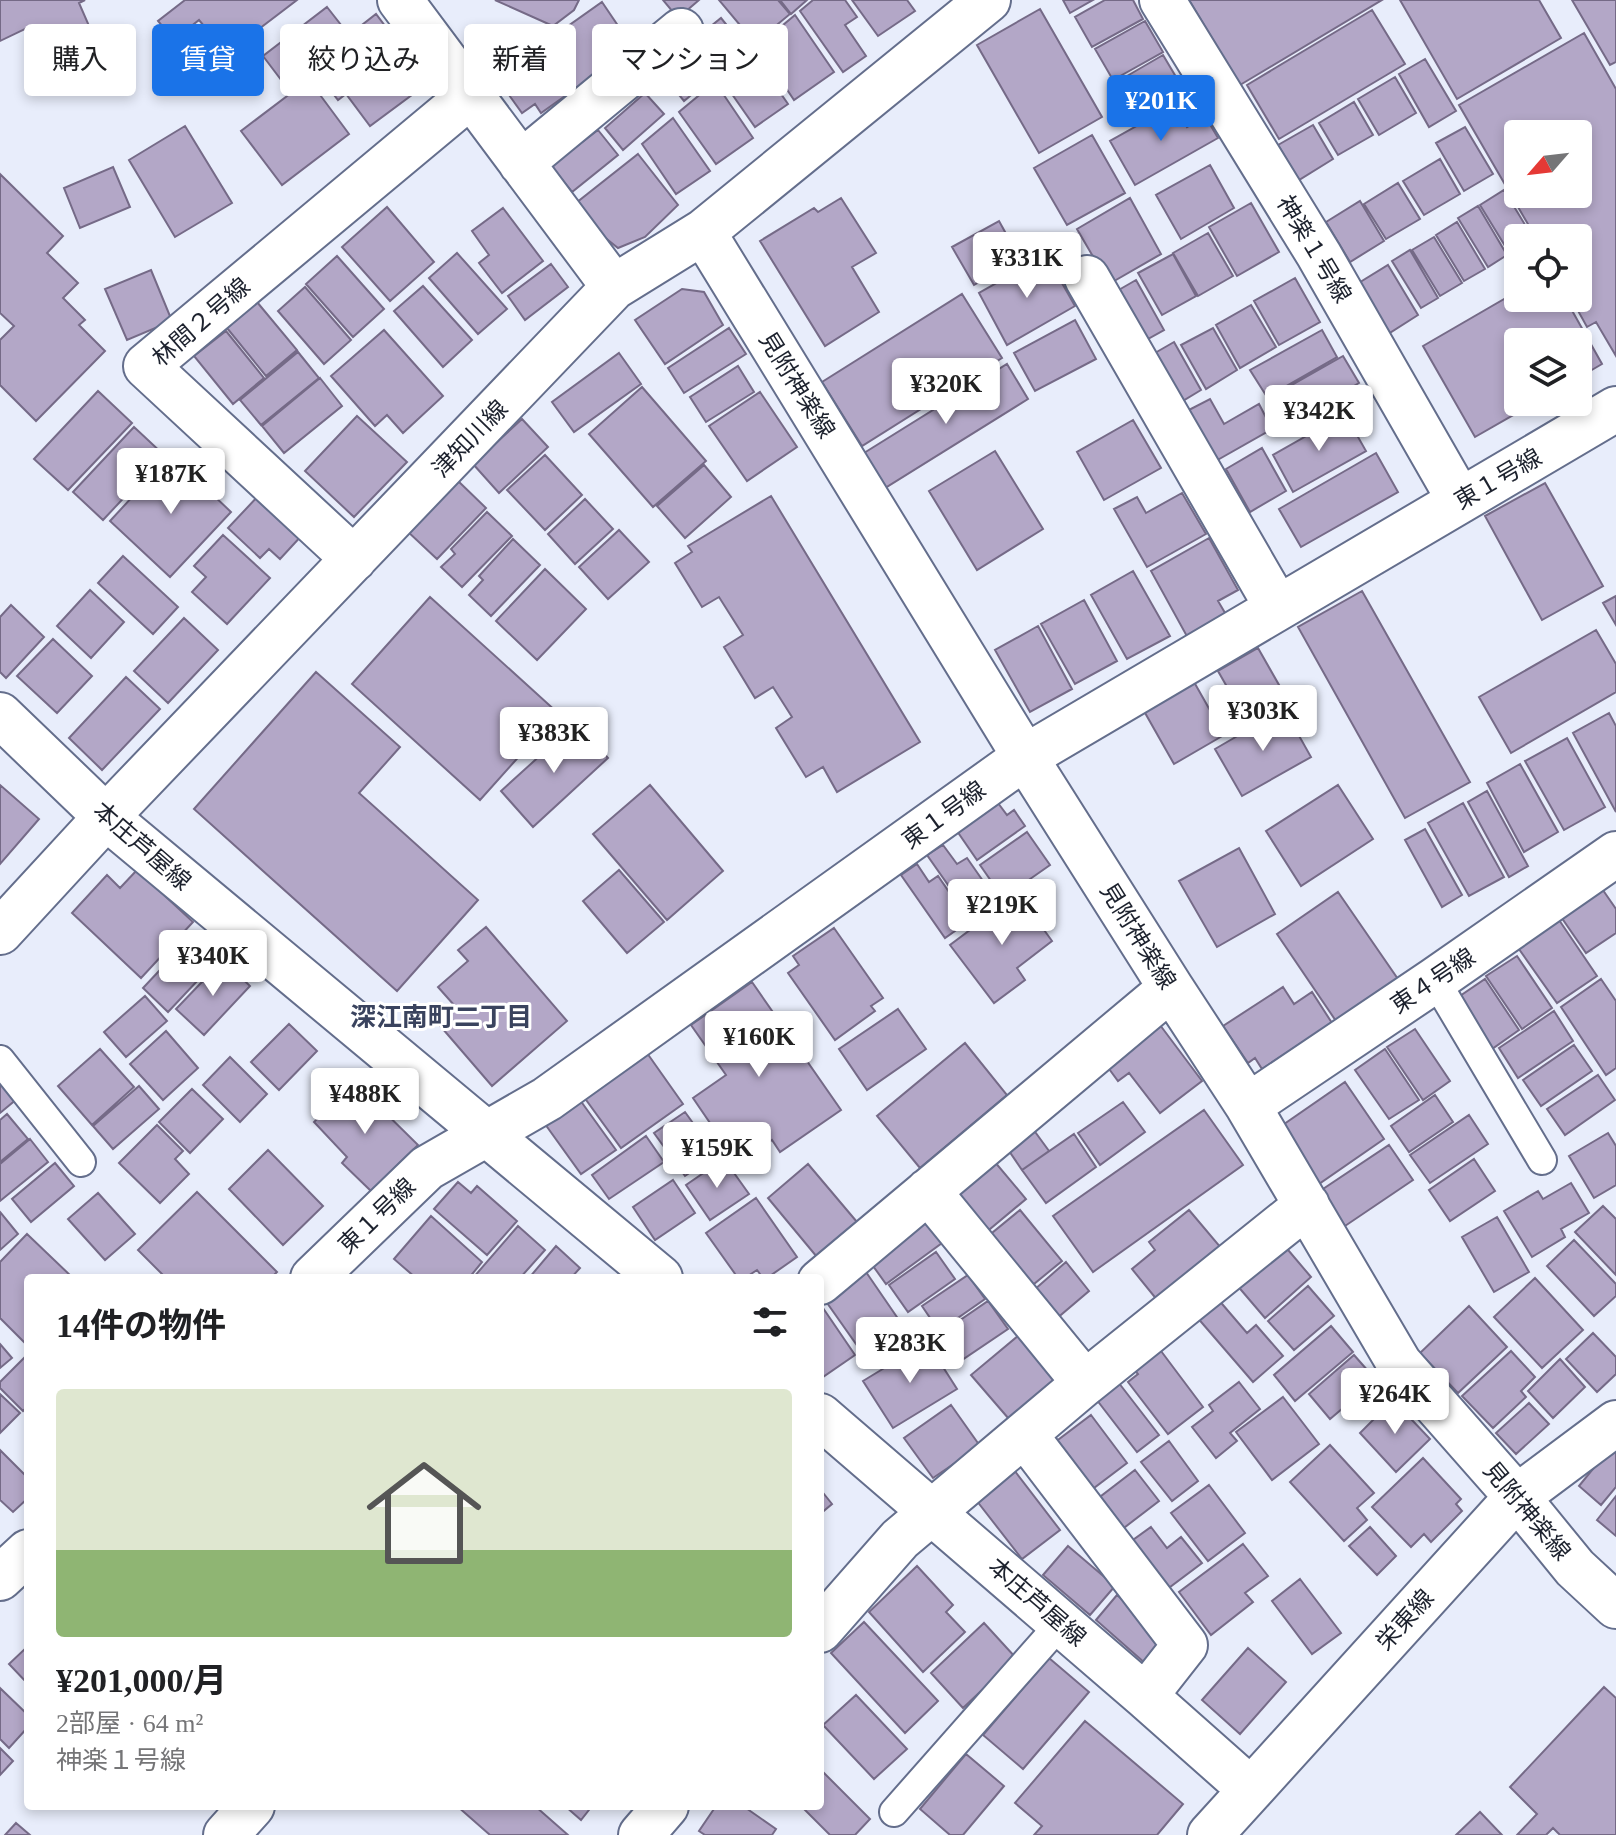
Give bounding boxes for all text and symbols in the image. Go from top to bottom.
chip: 購入 [24,24,136,96]
chip: 賃貸 [152,24,264,96]
chip: 絞り込み [280,24,448,96]
chip: 新着 [464,24,576,96]
chip: マンション [592,24,788,96]
pin: ¥201K [1105,75,1217,143]
text: ¥201K [1125,86,1197,115]
north arrow [1504,120,1592,208]
map controls [1504,120,1592,416]
street label: 神楽１号線 [1272,191,1356,307]
button: locate [1504,224,1592,312]
pin: ¥331K [971,232,1083,300]
text: ¥331K [991,243,1063,272]
street label: 林間２号線 [147,273,255,371]
street label: 見附神楽線 [754,327,840,443]
button: layers [1504,328,1592,416]
pin: ¥320K [890,358,1002,426]
text: ¥320K [910,369,982,398]
pin: ¥342K [1263,385,1375,453]
street label: 津知川線 [427,395,513,483]
text: ¥342K [1283,396,1355,425]
street label: 東１号線 [1450,444,1546,514]
pin: ¥187K [115,448,227,516]
text: ¥187K [135,459,207,488]
pin: ¥303K [1207,685,1319,753]
text: ¥303K [1227,696,1299,725]
pin: ¥383K [498,707,610,775]
text: ¥383K [518,718,590,747]
street label: 東１号線 [898,776,990,854]
street label: 本庄芦屋線 [88,797,196,895]
street label: 見附神楽線 [1095,878,1181,994]
pin: ¥219K [946,879,1058,947]
text: ¥219K [966,890,1038,919]
pin: ¥340K [157,930,269,998]
text: ¥340K [177,941,249,970]
street label: 東４号線 [1386,943,1480,1019]
district label: 深江南町二丁目 [350,1003,532,1032]
pin: ¥160K [703,1011,815,1079]
text: ¥160K [723,1022,795,1051]
pin: ¥488K [309,1068,421,1136]
text: ¥488K [329,1079,401,1108]
pin: ¥159K [661,1122,773,1190]
text: ¥159K [681,1133,753,1162]
street label: 東１号線 [333,1173,421,1259]
icon: filters [748,1300,792,1344]
text: 14件の物件 [56,1307,226,1344]
pin: ¥283K [854,1317,966,1385]
text: ¥283K [874,1328,946,1357]
pin: ¥264K [1339,1368,1451,1436]
text: ¥264K [1359,1379,1431,1408]
icon: home [352,1441,496,1585]
street label: 見附神楽線 [1478,1457,1576,1565]
street label: 本庄芦屋線 [983,1553,1091,1651]
street label: 栄東線 [1371,1585,1439,1655]
text: ¥201,000/月 [56,1662,227,1699]
text: 2部屋 · 64 m² [56,1709,203,1738]
text: 神楽１号線 [56,1746,186,1775]

